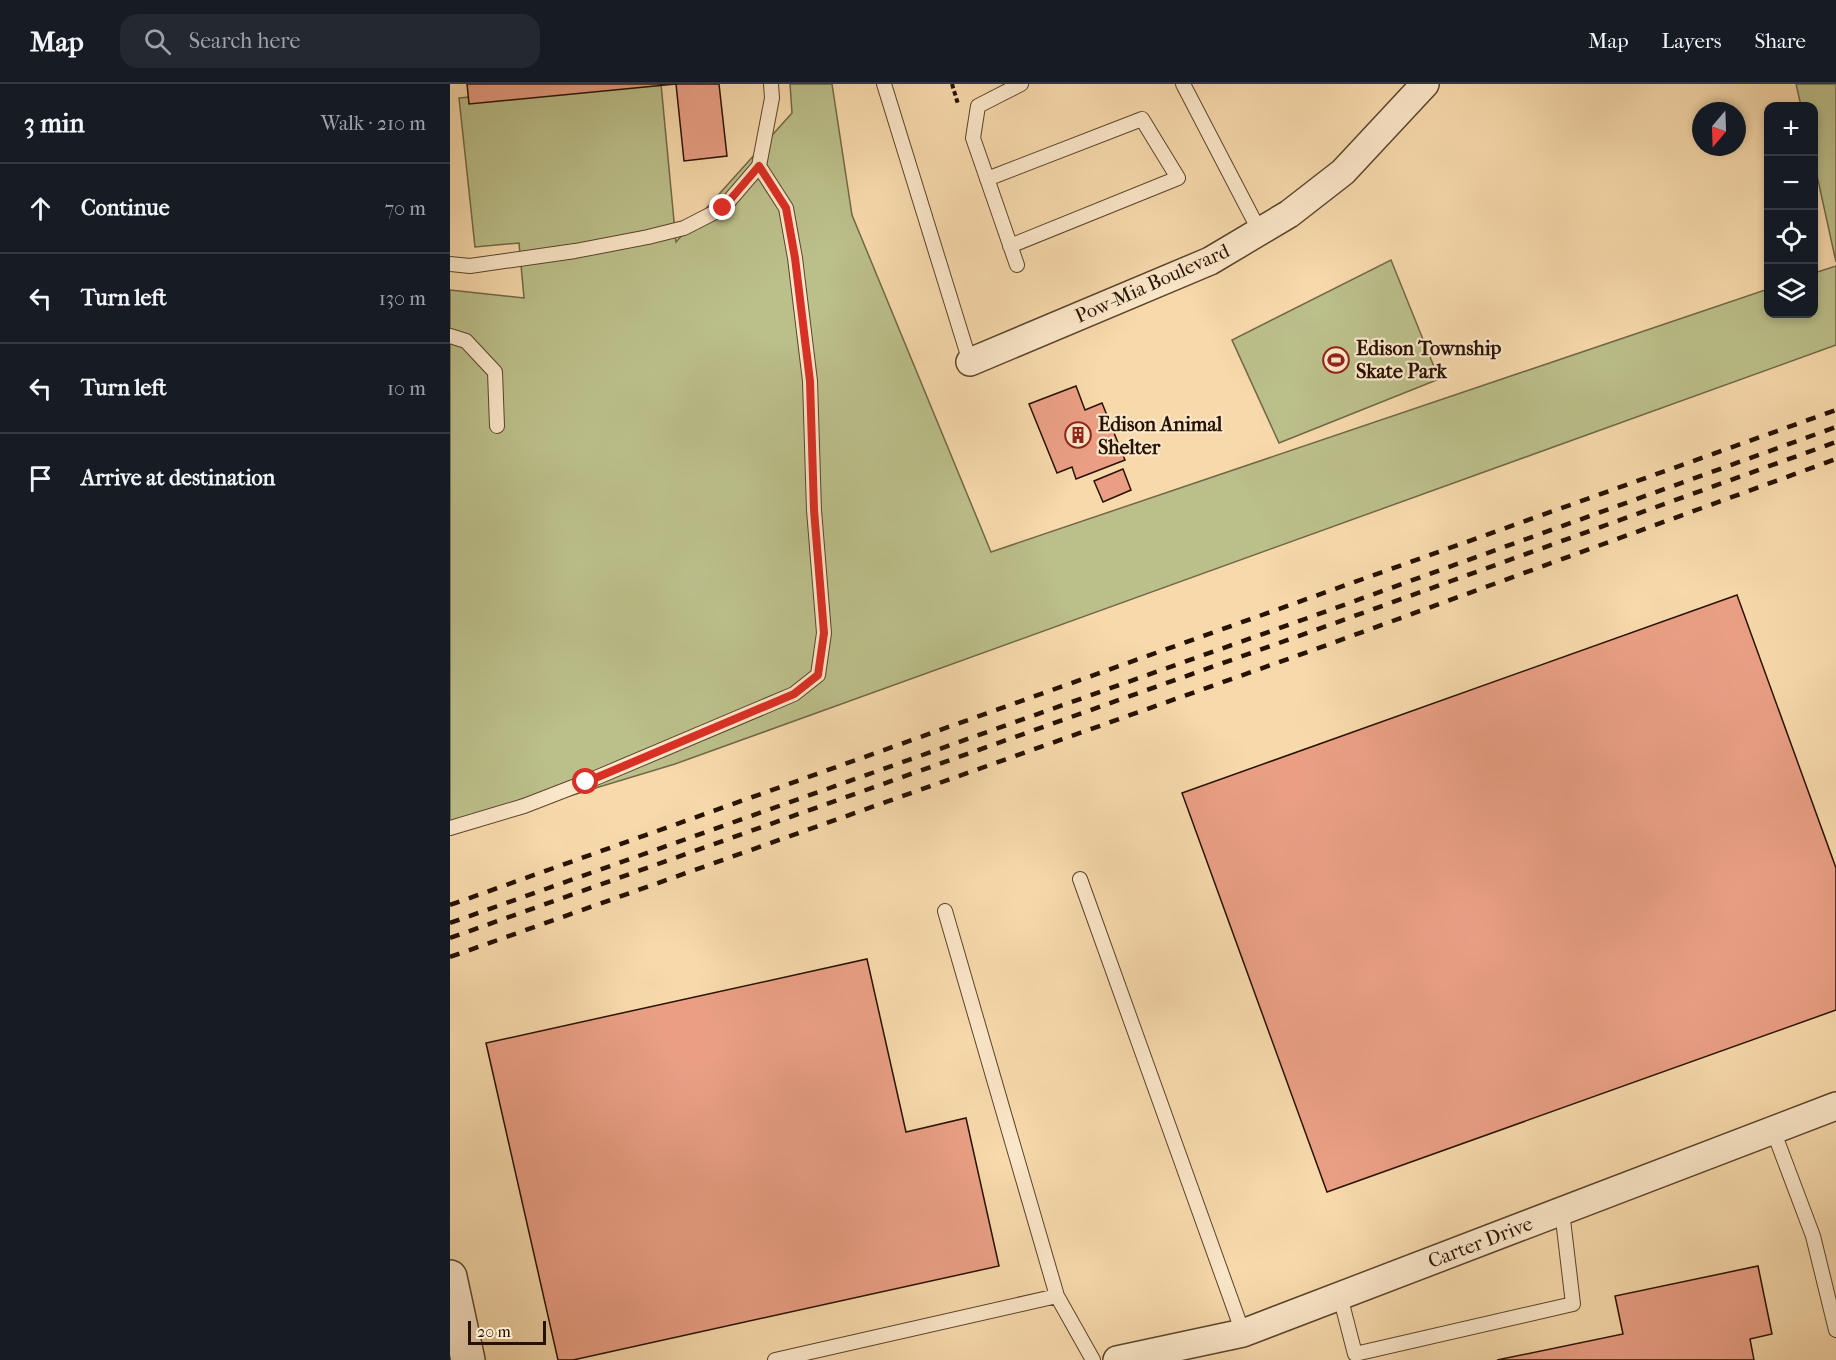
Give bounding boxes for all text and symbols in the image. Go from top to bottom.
search box [120,14,540,68]
text: Map [30,25,84,58]
icon: search [141,25,174,58]
text: Search here [189,28,300,54]
text: Map [1588,29,1629,53]
text: Layers [1662,29,1721,53]
text: Share [1754,29,1806,53]
north arrow [1692,102,1746,156]
map controls [1764,102,1818,318]
button: + [1764,102,1818,156]
text: 3 min [24,108,85,139]
text: Walk · 210 m [321,112,426,135]
button: − [1764,156,1818,210]
icon: ahead [24,192,57,225]
route end [709,194,735,220]
text: Continue [81,195,170,221]
text: 70 m [384,197,426,220]
button: locate [1764,210,1818,264]
street label: Pow-Mia Boulevard [1071,239,1234,328]
button: layers [1764,264,1818,318]
icon: left [24,282,57,315]
text: Turn left [81,285,167,311]
text: 130 m [379,287,426,310]
place label: Edison Township Skate Park [1356,337,1502,383]
sports icon: Edison Township Skate Park [1321,345,1351,375]
icon: left [24,372,57,405]
text: Turn left [81,375,167,401]
text: 10 m [387,377,426,400]
place label: Edison Animal Shelter [1098,413,1223,459]
building icon: Edison Animal Shelter [1063,420,1093,450]
icon: arrive [24,462,57,495]
text: Arrive at destination [81,465,275,491]
route start [572,768,598,794]
street label: Carter Drive [1425,1212,1536,1273]
scale bar [468,1318,546,1346]
text: 20 m [477,1322,511,1341]

